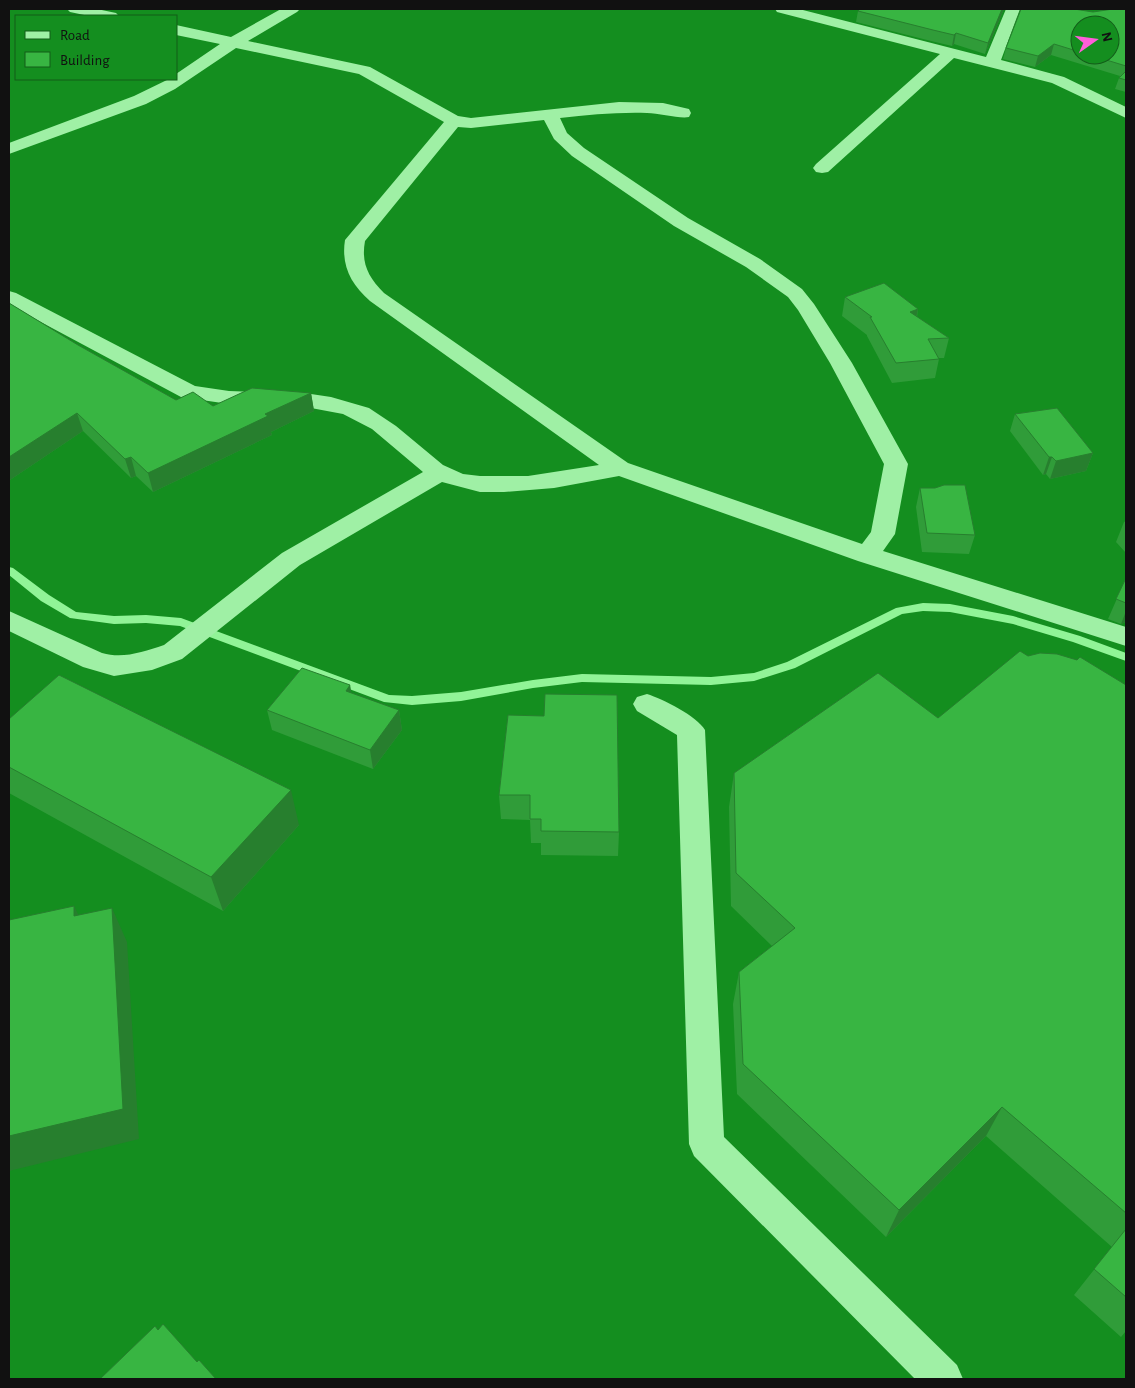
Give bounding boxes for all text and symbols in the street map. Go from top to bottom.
legend [15,15,178,80]
north arrow [1070,15,1120,65]
text: Road [60,28,90,43]
text: N [1099,31,1115,44]
text: Building [60,53,110,68]

